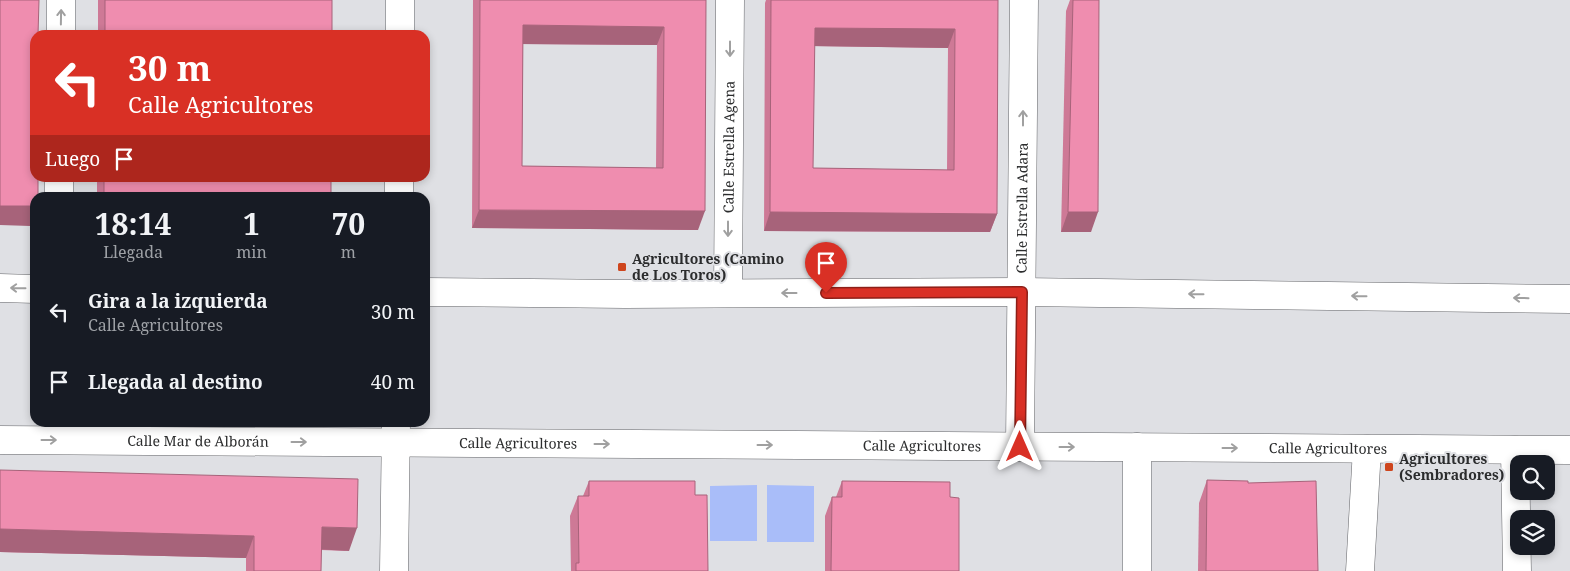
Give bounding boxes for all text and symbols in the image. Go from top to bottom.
one-way arrow [56,10,66,26]
one-way arrow [725,40,735,56]
text: 30 m [128,44,211,91]
icon: left [45,50,110,115]
street label: Calle Estrella Agena [719,81,738,213]
text: Calle Agricultores [128,89,313,119]
one-way arrow [1018,111,1028,127]
street label: Calle Estrella Adara [1012,142,1032,274]
icon: arrive [110,145,138,173]
text: Luego [45,146,100,172]
text: 18:14 [95,203,172,244]
text: 1 [243,203,260,244]
text: 70 [331,203,365,244]
one-way arrow [723,220,733,236]
text: Llegada [103,241,163,263]
text: min [236,241,267,263]
text: m [341,241,356,263]
pin [805,242,847,293]
place label: Agricultores (Camino de Los Toros) [632,249,784,284]
icon: arrive [812,249,840,277]
marker: Agricultores (Camino de Los Toros) [616,261,628,273]
one-way arrow [10,284,26,293]
text: Gira a la izquierda [88,288,268,314]
one-way arrow [781,288,798,298]
one-way arrow [1189,289,1205,299]
one-way arrow [1351,291,1368,301]
one-way arrow [1514,293,1530,303]
icon: left [45,298,73,326]
text: 30 m [371,299,415,325]
text: Calle Agricultores [88,314,223,336]
icon: arrive [45,368,73,396]
text: Llegada al destino [88,369,263,395]
text: 40 m [371,369,415,395]
position arrow [993,420,1045,472]
street label: Calle Mar de Alborán [127,431,269,451]
street label: Calle Agricultores [459,433,577,453]
one-way arrow [40,435,56,445]
street label: Calle Agricultores [863,435,981,455]
one-way arrow [290,437,306,447]
street label: Calle Agricultores [1269,438,1387,458]
one-way arrow [594,439,610,449]
one-way arrow [756,440,772,450]
one-way arrow [1058,442,1075,452]
one-way arrow [1221,443,1237,453]
place label: Agricultores (Sembradores) [1399,449,1504,484]
map controls [1510,455,1555,555]
button: search [1510,455,1555,500]
marker: Agricultores (Sembradores) [1383,461,1395,473]
button: layers [1510,510,1555,555]

